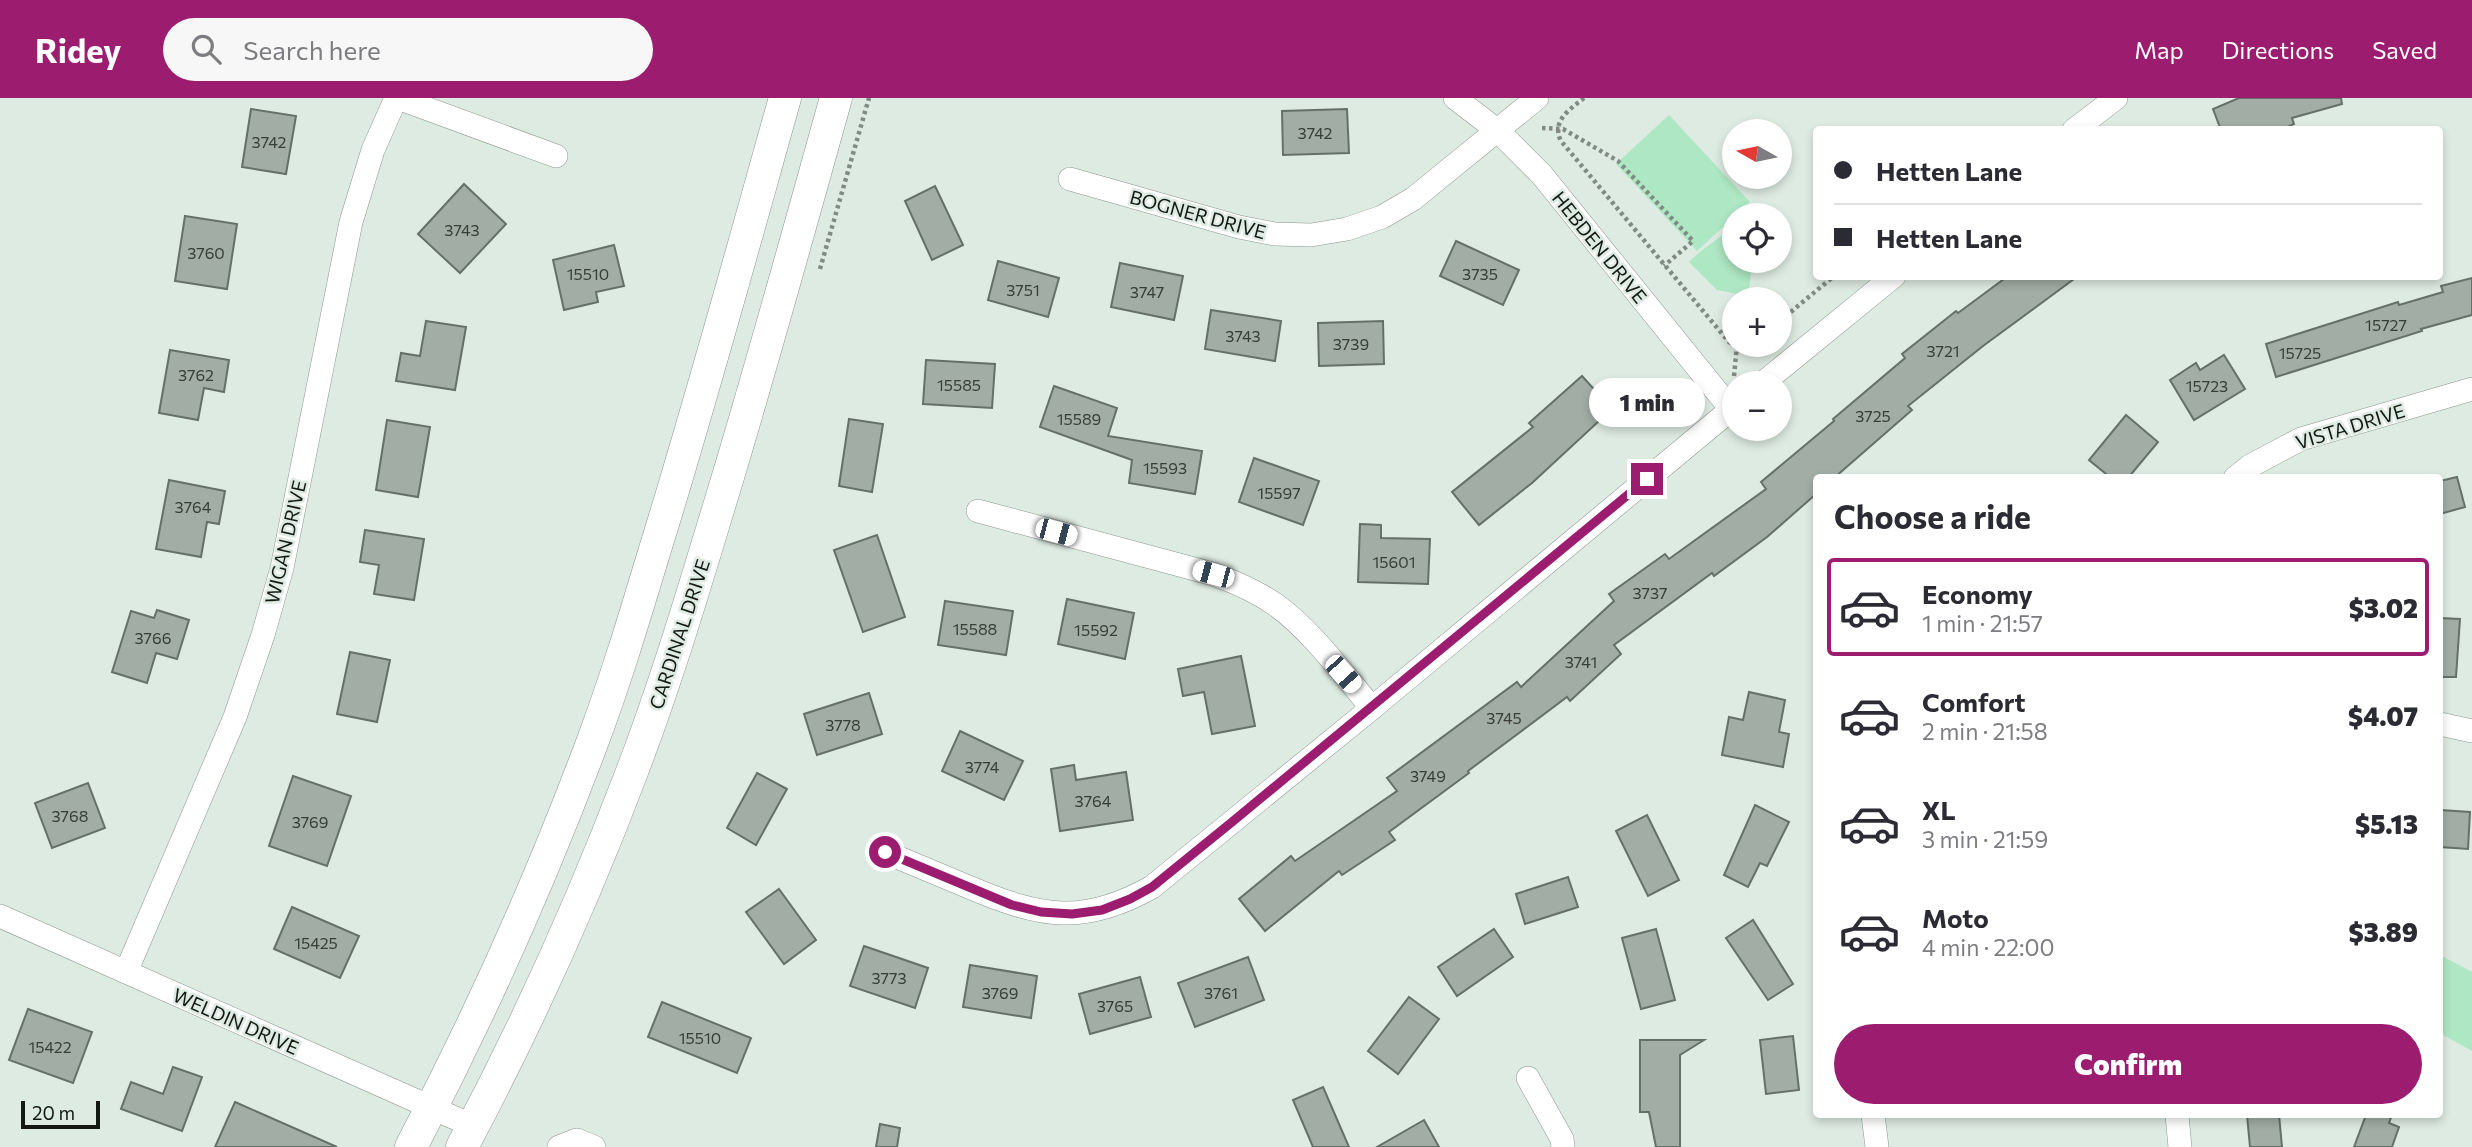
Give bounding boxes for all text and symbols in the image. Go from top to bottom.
search box [163,18,653,81]
text: Ridey [35,29,121,70]
icon: search [187,30,225,68]
text: Search here [243,34,381,65]
text: Map [2134,35,2184,64]
text: Directions [2222,35,2334,64]
text: Saved [2372,35,2437,64]
north arrow [1722,119,1792,189]
map controls [1722,119,1792,441]
house number: 3742 [1298,123,1333,142]
house number: 3742 [252,132,287,151]
text: Hetten Lane [1876,155,2022,186]
street label: BOGNER DRIVE [1127,185,1269,243]
street label: HEBDEN DRIVE [1548,186,1652,308]
button: locate [1722,203,1792,273]
house number: 3743 [444,220,480,239]
text: Hetten Lane [1876,222,2022,253]
house number: 3760 [187,243,225,262]
house number: 15510 [567,264,609,283]
house number: 3735 [1462,264,1498,283]
house number: 3751 [1006,280,1040,299]
house number: 3747 [1130,282,1164,301]
button: + [1722,287,1792,357]
house number: 15727 [2365,315,2407,334]
house number: 3743 [1225,326,1261,345]
house number: 3739 [1333,334,1369,353]
house number: 3721 [1926,341,1960,360]
house number: 15725 [2279,343,2321,362]
house number: 3762 [178,365,214,384]
button: − [1722,371,1792,441]
house number: 15585 [937,375,981,394]
house number: 15723 [2186,376,2228,395]
callout: 1 min [1589,378,1705,426]
text: 1 min [1619,388,1675,416]
street label: VISTA DRIVE [2293,398,2407,454]
house number: 3725 [1855,406,1891,425]
house number: 15589 [1057,409,1101,428]
house number: 15593 [1143,458,1187,477]
route end [1631,463,1663,495]
street label: WIGAN DRIVE [260,478,310,606]
house number: 15597 [1257,483,1301,502]
text: Choose a ride [1834,496,2031,536]
house number: 3764 [175,497,212,516]
car [1033,516,1080,548]
house number: 15601 [1372,552,1416,571]
street label: CARDINAL DRIVE [644,556,714,712]
car [1190,558,1237,590]
icon: car [1838,576,1901,639]
text: Economy [1922,578,2033,609]
house number: 3737 [1632,583,1668,602]
text: $3.02 [2349,592,2418,623]
text: 1 min · 21:57 [1922,609,2043,637]
house number: 15588 [953,619,997,638]
house number: 15592 [1074,620,1118,639]
house number: 3766 [135,628,171,647]
car [1322,651,1365,697]
house number: 3741 [1565,652,1597,671]
icon: car [1838,684,1901,747]
text: Comfort [1922,686,2025,717]
text: $4.07 [2348,700,2418,731]
house number: 3745 [1486,708,1522,727]
house number: 3778 [825,715,861,734]
text: 2 min · 21:58 [1922,717,2048,745]
house number: 3774 [965,757,1000,776]
house number: 3749 [1410,766,1446,785]
house number: 3764 [1075,791,1112,810]
icon: car [1838,792,1901,855]
text: XL [1922,794,1956,825]
house number: 3768 [52,806,88,825]
text: $5.13 [2355,808,2418,839]
house number: 3769 [292,812,328,831]
text: 3 min · 21:59 [1922,825,2048,853]
route start [869,836,901,868]
icon: car [1838,900,1901,963]
text: Moto [1922,902,1989,933]
text: $3.89 [2348,916,2418,947]
house number: 15425 [294,933,338,952]
text: 4 min · 22:00 [1922,933,2055,961]
house number: 3773 [871,968,907,987]
street label: WELDIN DRIVE [170,983,302,1059]
house number: 3769 [982,983,1018,1002]
house number: 3761 [1204,983,1238,1002]
house number: 3765 [1097,996,1133,1015]
button: Confirm [1834,1024,2422,1104]
house number: 15510 [679,1028,721,1047]
house number: 15422 [28,1037,72,1056]
scale bar [21,1098,100,1130]
text: 20 m [32,1101,75,1124]

